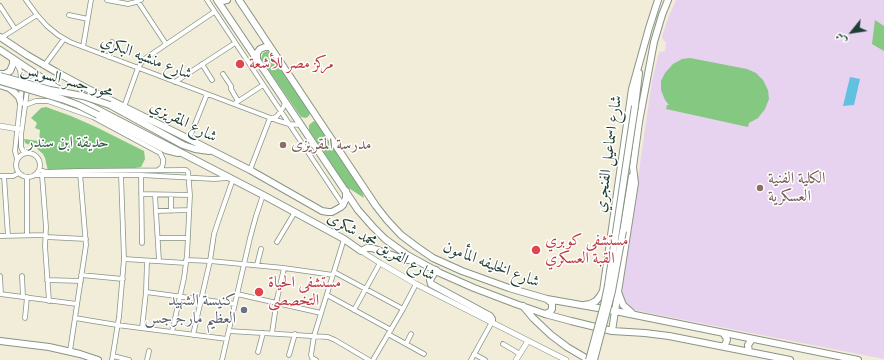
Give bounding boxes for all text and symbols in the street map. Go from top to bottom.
north arrow [832,12,872,52]
text: ش [833,30,850,46]
street label: شارع منشيه البكري [97,32,195,84]
place label: مركز مصر للأشعة [249,54,334,74]
marker: مركز مصر للأشعة [234,58,246,70]
street label: محور جسر السويس [19,59,115,103]
street label: شارع اسماعيل الفنجري [591,94,627,214]
street label: شارع المقريزي [146,97,220,147]
park label: حديقة ابن سندر [27,133,109,153]
place label: مدرسة المقريزى [291,135,372,155]
marker: مدرسة المقريزى [278,140,288,150]
place label: الكلية الفنية العسكرية [768,169,825,207]
marker: الكلية الفنية العسكرية [755,183,765,193]
street label: شارع الفريق محمد شكرى [323,208,439,286]
place label: مستشفى كوبري القبة العسكري [545,231,628,269]
street label: شارع الخليفه المأمون [440,238,542,292]
marker: مستشفى كوبري القبة العسكري [530,244,542,256]
place label: مستشفى الحياة التخصصى [268,273,341,311]
marker: مستشفى الحياة التخصصى [253,286,265,298]
place label: كنيسة الشهيد العظيم مارجرجس [145,291,236,329]
marker: كنيسة الشهيد العظيم مارجرجس [239,305,249,315]

